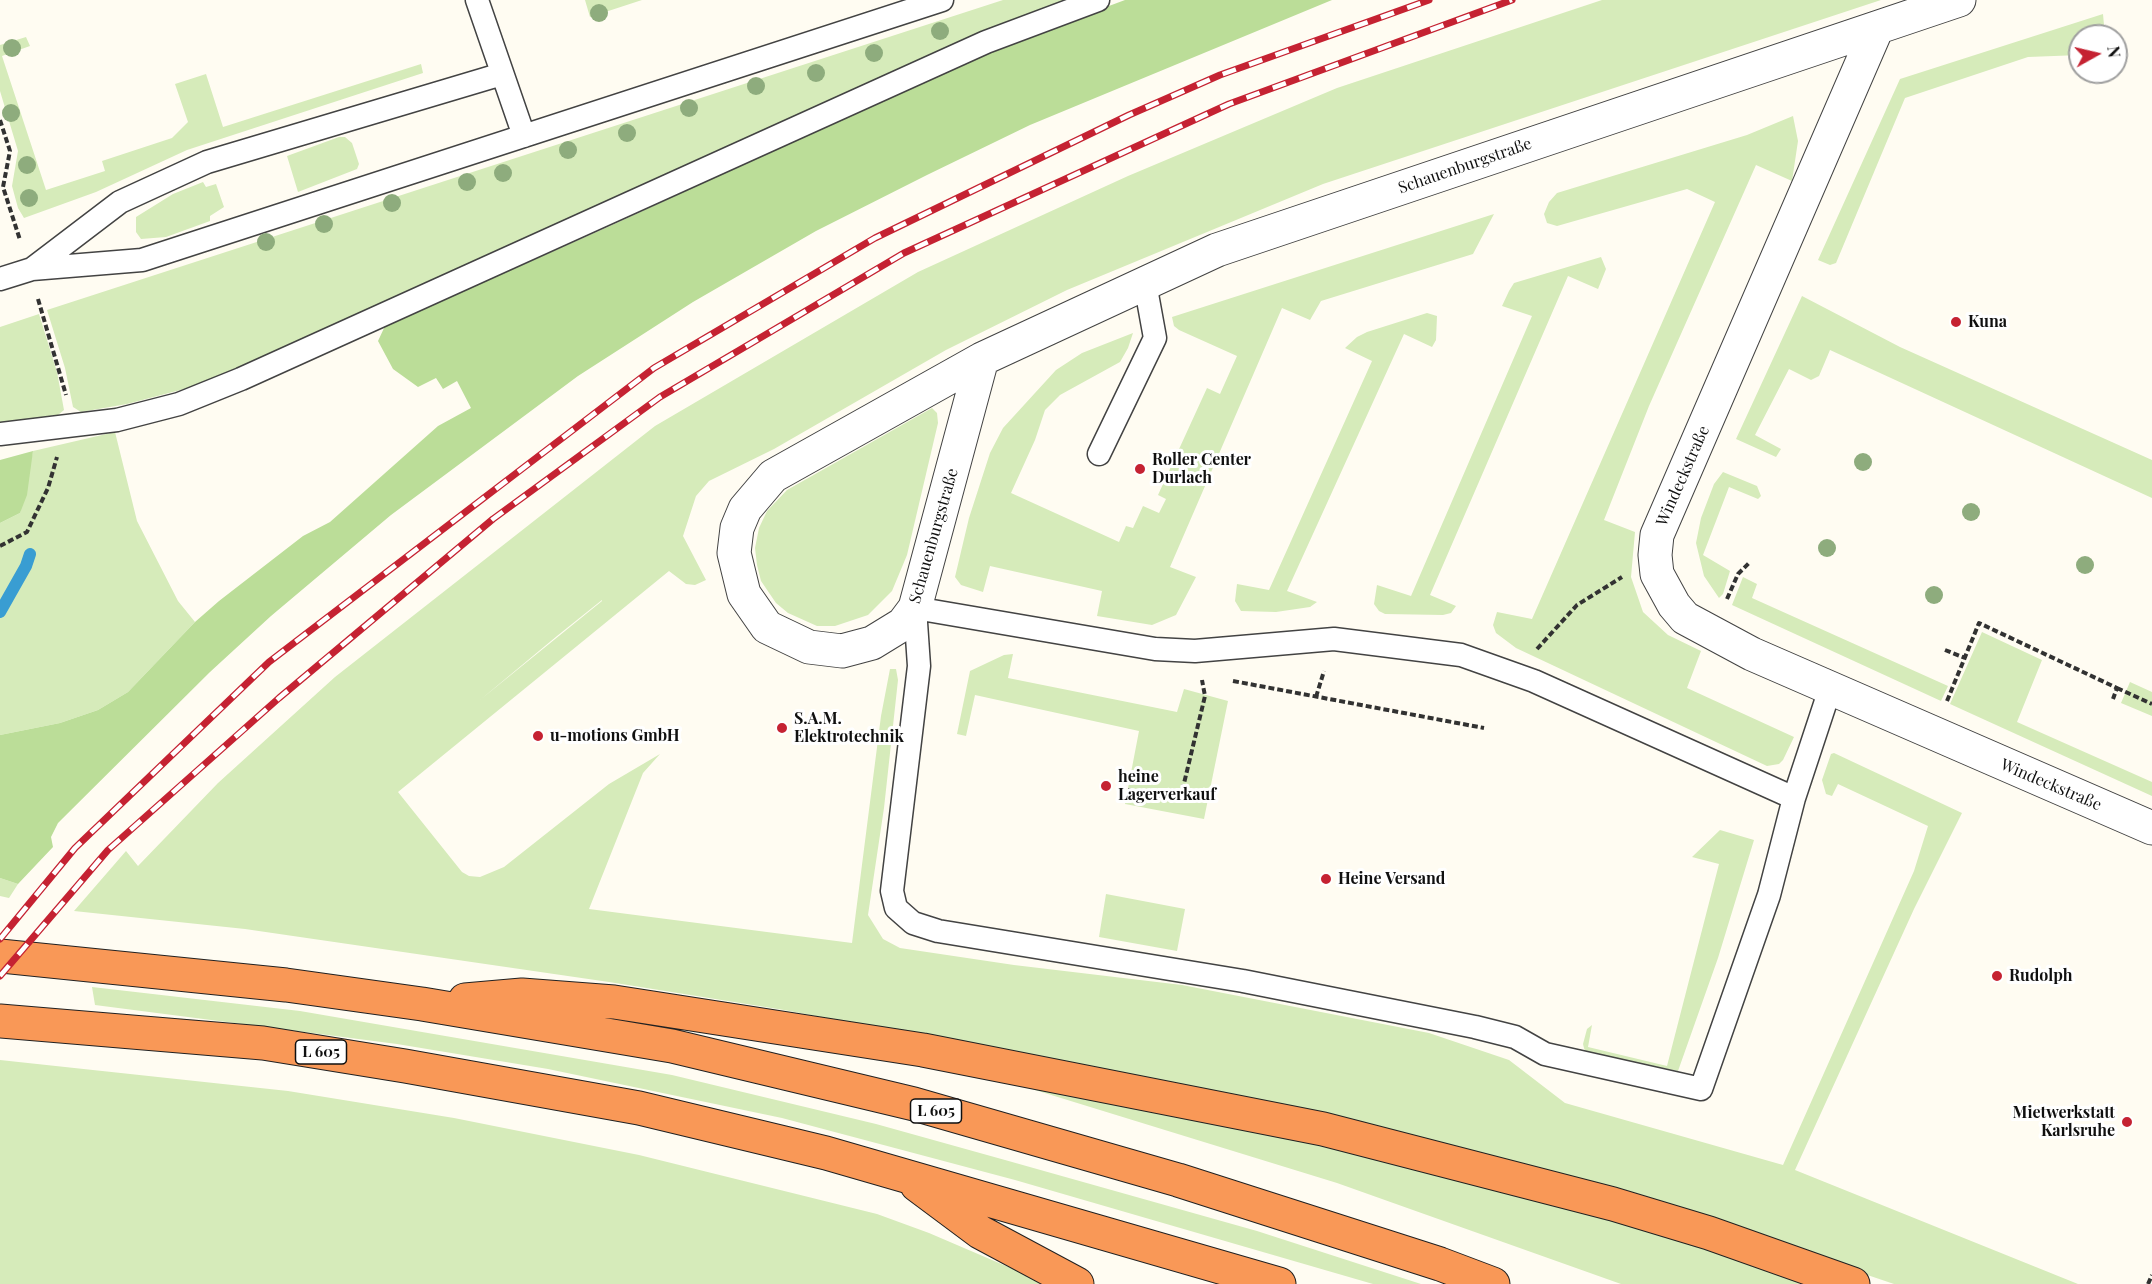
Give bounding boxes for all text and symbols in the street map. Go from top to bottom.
north arrow [2068,24,2128,84]
text: N [2103,45,2126,59]
street label: Schauenburgstraße [1396,134,1534,198]
place label: Kuna [1968,312,2007,332]
marker: Kuna [1949,315,1963,329]
street label: Windeckstraße [1652,423,1714,529]
place label: Roller Center Durlach [1152,450,1251,488]
marker: Roller Center Durlach [1133,462,1147,476]
street label: Schauenburgstraße [905,466,963,606]
place label: S.A.M. Elektrotechnik [794,709,904,747]
marker: S.A.M. Elektrotechnik [775,721,789,735]
place label: u-motions GmbH [550,726,680,746]
marker: u-motions GmbH [531,729,545,743]
street label: Windeckstraße [1998,755,2104,815]
place label: heine Lagerverkauf [1118,767,1216,805]
marker: heine Lagerverkauf [1099,779,1113,793]
place label: Heine Versand [1338,869,1445,889]
marker: Heine Versand [1319,872,1333,886]
place label: Rudolph [2009,966,2073,986]
marker: Rudolph [1990,969,2004,983]
road number: L 605 [296,1040,346,1064]
road number: L 605 [910,1099,962,1123]
place label: Mietwerkstatt Karlsruhe [2013,1103,2115,1141]
marker: Mietwerkstatt Karlsruhe [2120,1115,2134,1129]

